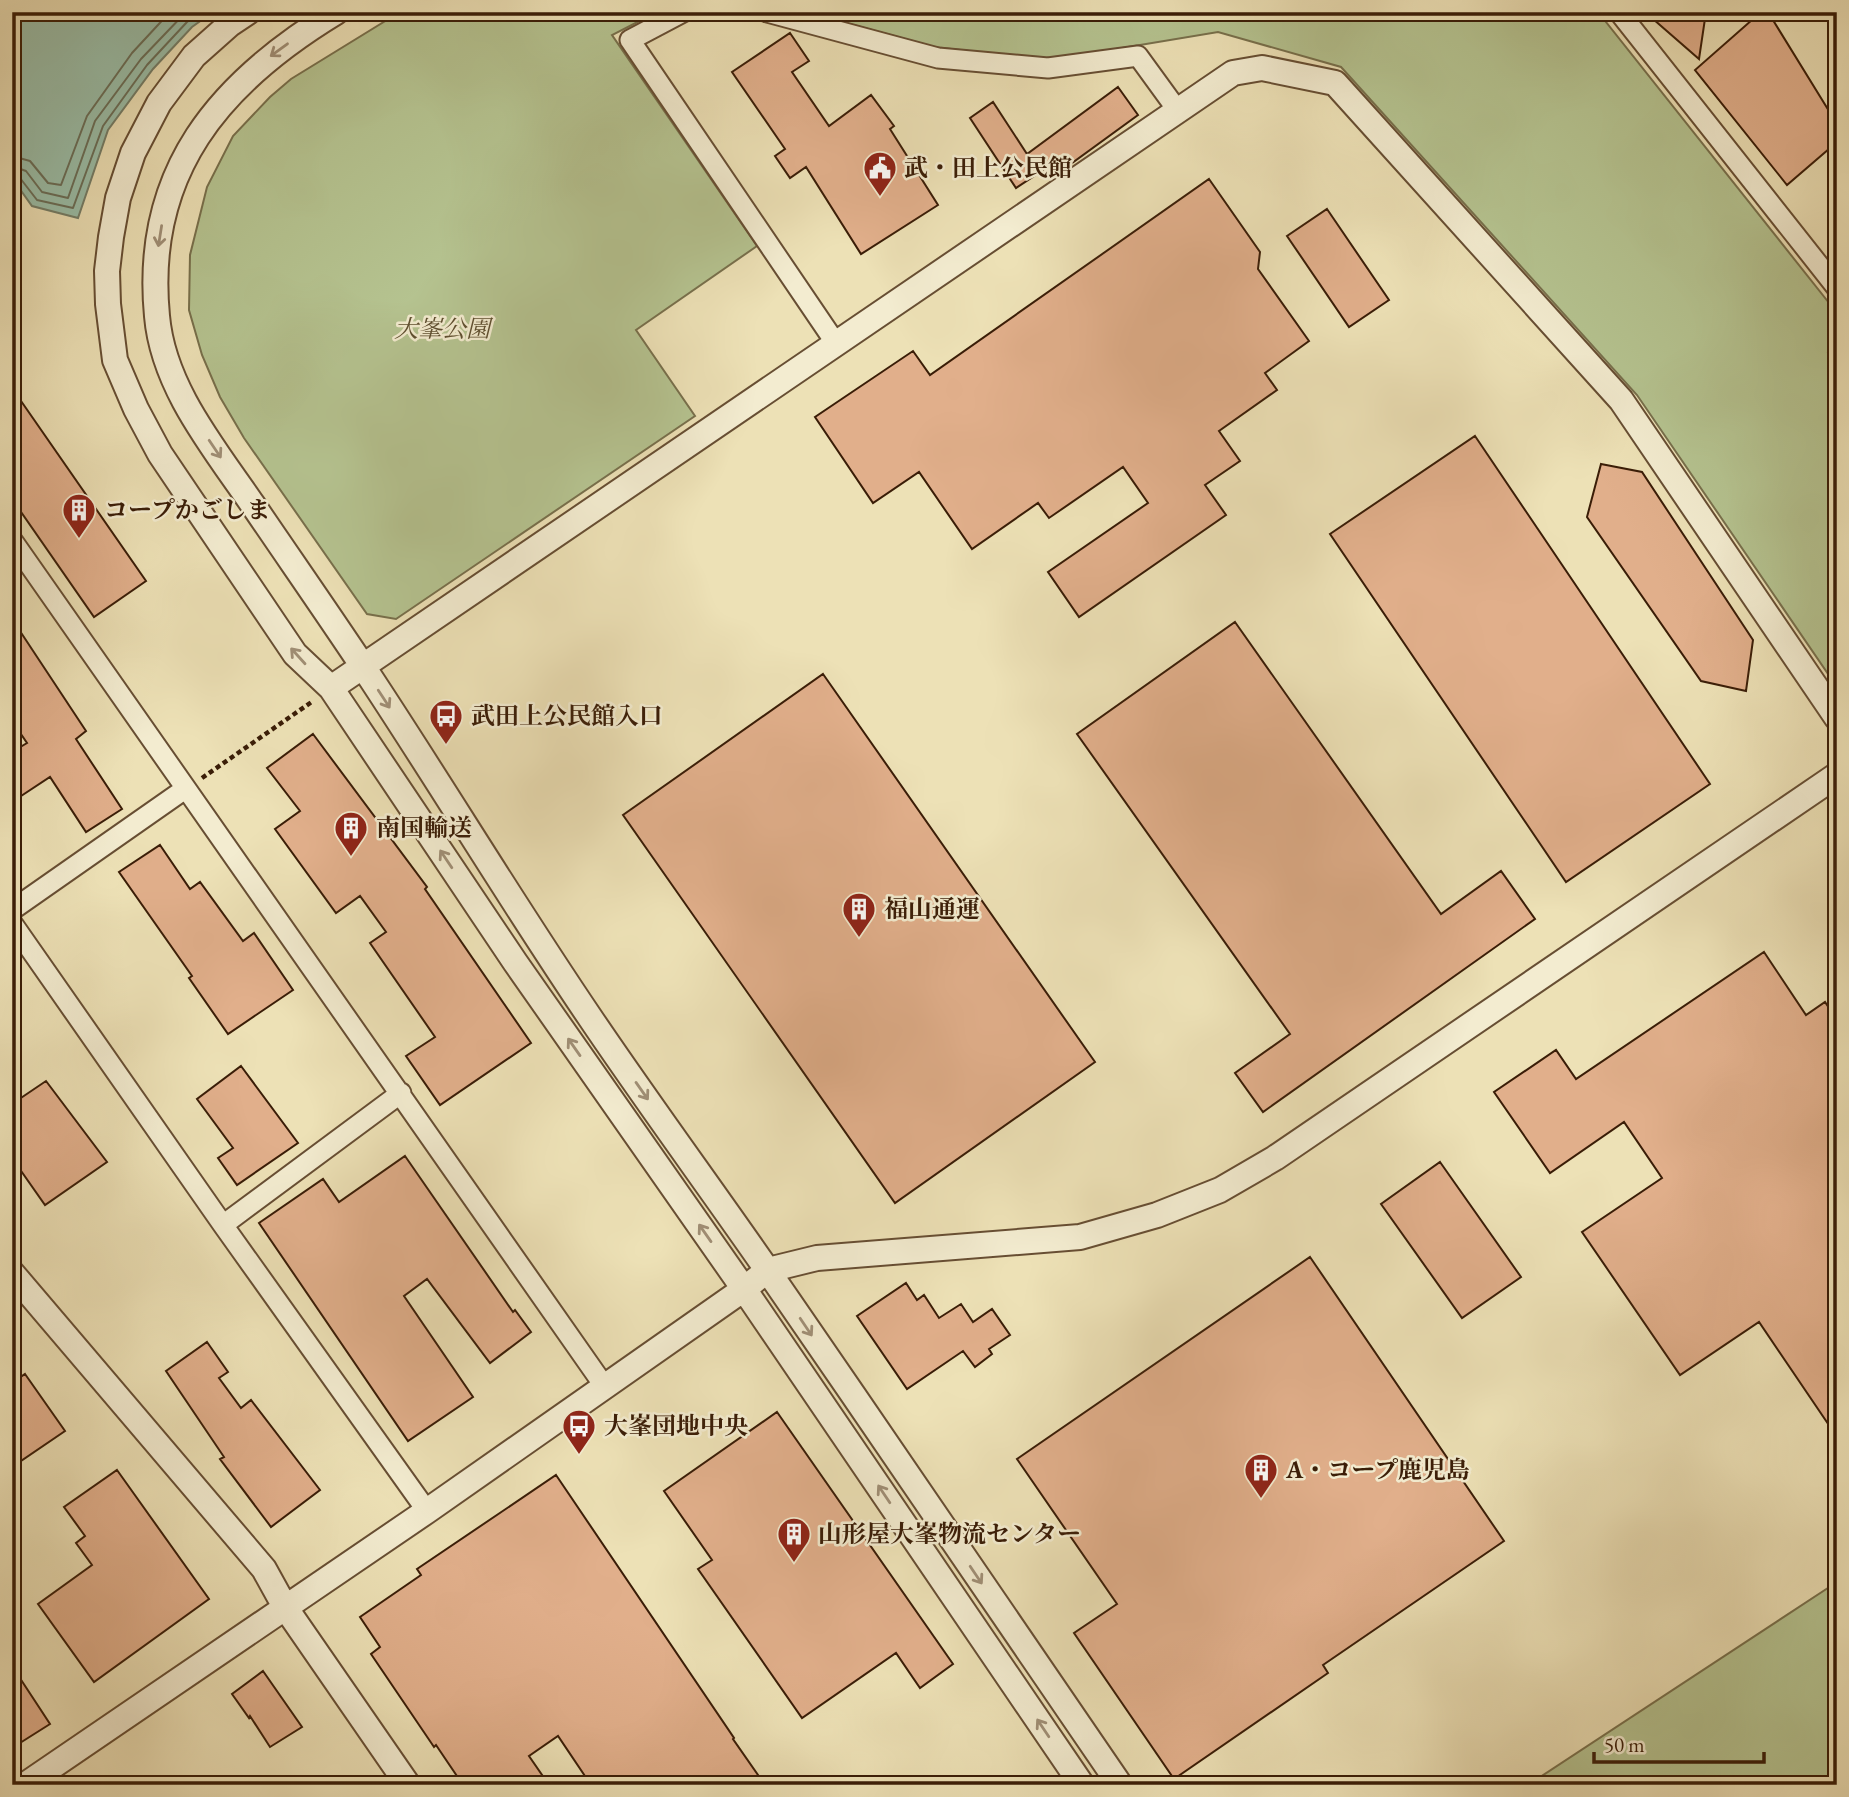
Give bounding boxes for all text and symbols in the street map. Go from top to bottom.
one-way arrow [270,43,289,57]
public building icon: 武・田上公民館 [861,149,899,198]
place label: 武・田上公民館 [904,152,1072,183]
one-way arrow [153,224,166,247]
park label: 大峯公園 [394,313,494,344]
one-way arrow [208,439,222,458]
building icon: コープかごしま [60,491,98,540]
place label: コープかごしま [104,494,271,525]
one-way arrow [290,648,307,665]
one-way arrow [377,688,391,708]
bus stop icon: 武田上公民館入口 [427,697,465,746]
place label: 武田上公民館入口 [471,700,663,731]
building icon: 南国輸送 [332,809,370,858]
place label: 南国輸送 [376,812,472,843]
one-way arrow [439,850,453,869]
building icon: 福山通運 [840,890,878,939]
place label: 福山通運 [884,893,980,924]
one-way arrow [567,1038,581,1057]
one-way arrow [634,1081,649,1100]
one-way arrow [698,1224,712,1243]
one-way arrow [799,1317,813,1336]
bus stop icon: 大峯団地中央 [560,1407,598,1456]
place label: 大峯団地中央 [604,1410,748,1441]
building icon: A・コープ鹿児島 [1242,1451,1280,1500]
place label: A・コープ鹿児島 [1285,1454,1470,1485]
one-way arrow [877,1485,891,1505]
building icon: 山形屋大峯物流センター [775,1515,813,1564]
place label: 山形屋大峯物流センター [818,1518,1081,1549]
one-way arrow [969,1565,983,1584]
one-way arrow [1036,1719,1050,1739]
scale bar [1594,1720,1763,1764]
text: 50 m [1604,1731,1645,1758]

